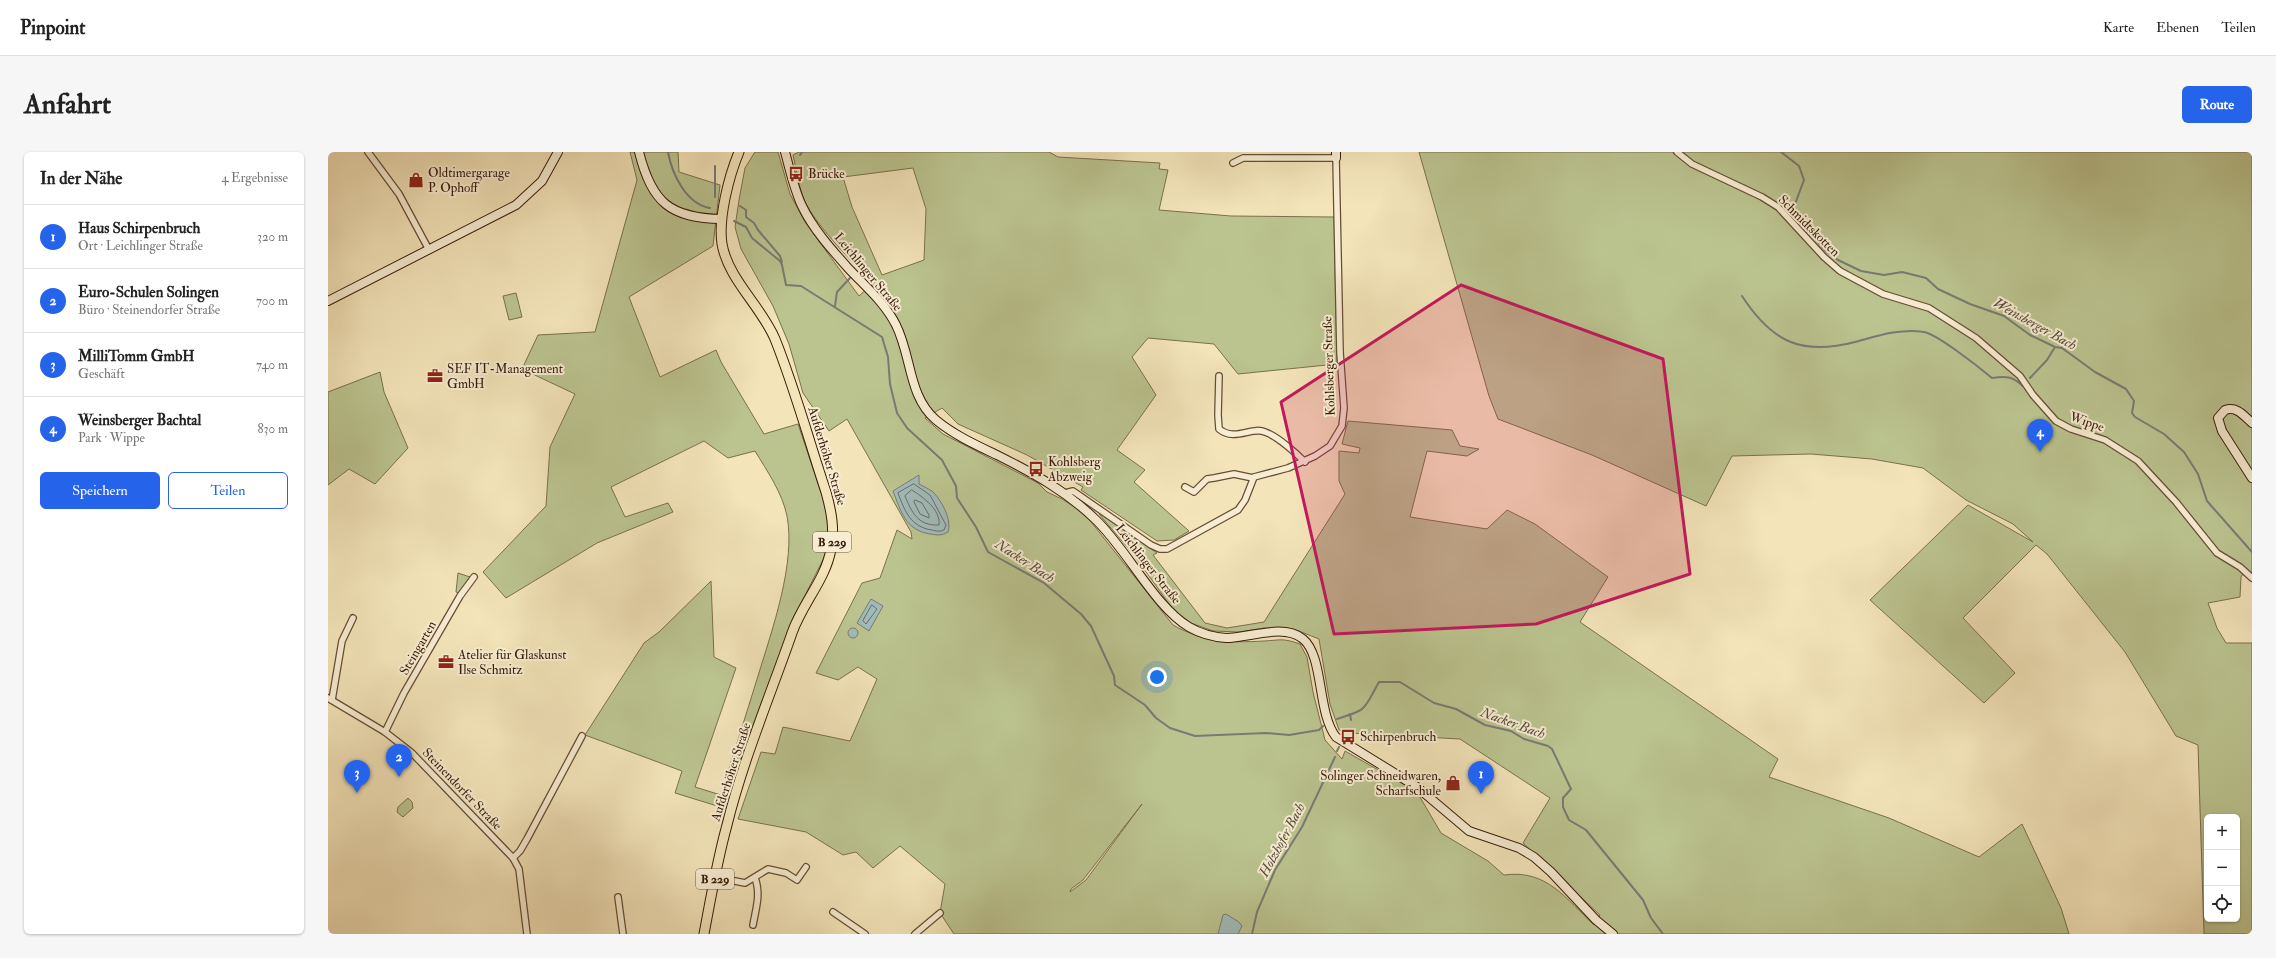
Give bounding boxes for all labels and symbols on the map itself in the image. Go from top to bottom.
place label: Oldtimergarage P. Ophoff [428,165,510,197]
bus stop icon: Brücke [787,165,805,183]
place label: Brücke [808,166,845,182]
shop icon: Oldtimergarage P. Ophoff [407,171,425,189]
street label: Schmidtskotten [1775,192,1843,260]
street label: Leichlinger Straße [831,230,906,315]
water label: Weinsberger Bach [1990,294,2080,354]
street label: Kohlsberger Straße [1319,315,1339,416]
place label: SEF IT-Management GmbH [447,361,563,392]
office icon: SEF IT-Management GmbH [426,367,444,385]
street label: Aufderhöher Straße [804,404,850,508]
street label: Wippe [2066,408,2107,436]
pin: 4 [2027,419,2053,452]
place label: Kohlsberg Abzweig [1047,454,1101,485]
bus stop icon: Kohlsberg Abzweig [1027,460,1045,478]
street label: Leichlinger Straße [1112,521,1185,608]
road number: B 229 [813,532,851,552]
water label: Nacker Bach [991,535,1058,586]
street label: Steingarten [396,618,440,678]
place label: Atelier für Glaskunst Ilse Schmitz [457,647,566,678]
office icon: Atelier für Glaskunst Ilse Schmitz [437,653,455,671]
your location [1147,667,1167,687]
water label: Nacker Bach [1478,703,1548,742]
street label: Aufderhöher Straße [707,720,755,824]
bus stop icon: Schirpenbruch [1339,728,1357,746]
place label: Schirpenbruch [1360,729,1436,746]
pin: 2 [386,744,412,777]
street label: Steinendorfer Straße [419,745,506,834]
pin: 3 [344,760,370,793]
pin: 1 [1468,761,1494,794]
place label: Solinger Schneidwaren, Scharfschule [1320,768,1442,799]
shop icon: Solinger Schneidwaren, Scharfschule [1444,774,1462,792]
water label: Holzhofer Bach [1255,800,1309,881]
road number: B 229 [696,869,734,889]

